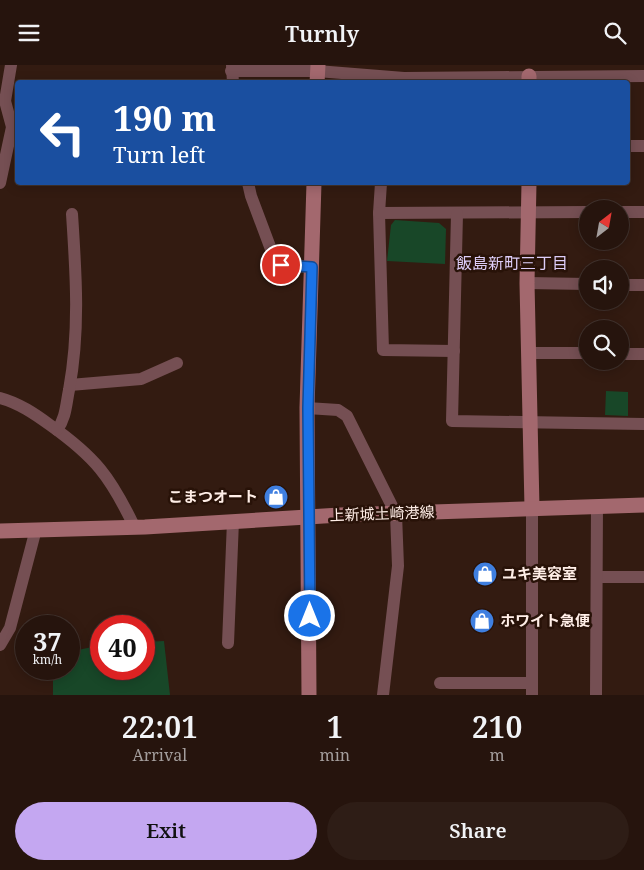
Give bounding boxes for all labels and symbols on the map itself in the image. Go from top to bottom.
north arrow [579,200,629,250]
pin [260,244,302,286]
district label: 飯島新町三丁目 [456,252,568,274]
shop icon: こまつオート [263,484,289,510]
place label: こまつオート [168,486,258,506]
street label: 上新城土崎港線 [329,501,435,525]
shop icon: ユキ美容室 [472,561,498,587]
place label: ユキ美容室 [502,563,577,583]
position arrow [283,589,335,641]
shop icon: ホワイト急便 [469,608,495,634]
place label: ホワイト急便 [500,610,590,630]
speed limit sign: 40 [90,615,155,680]

